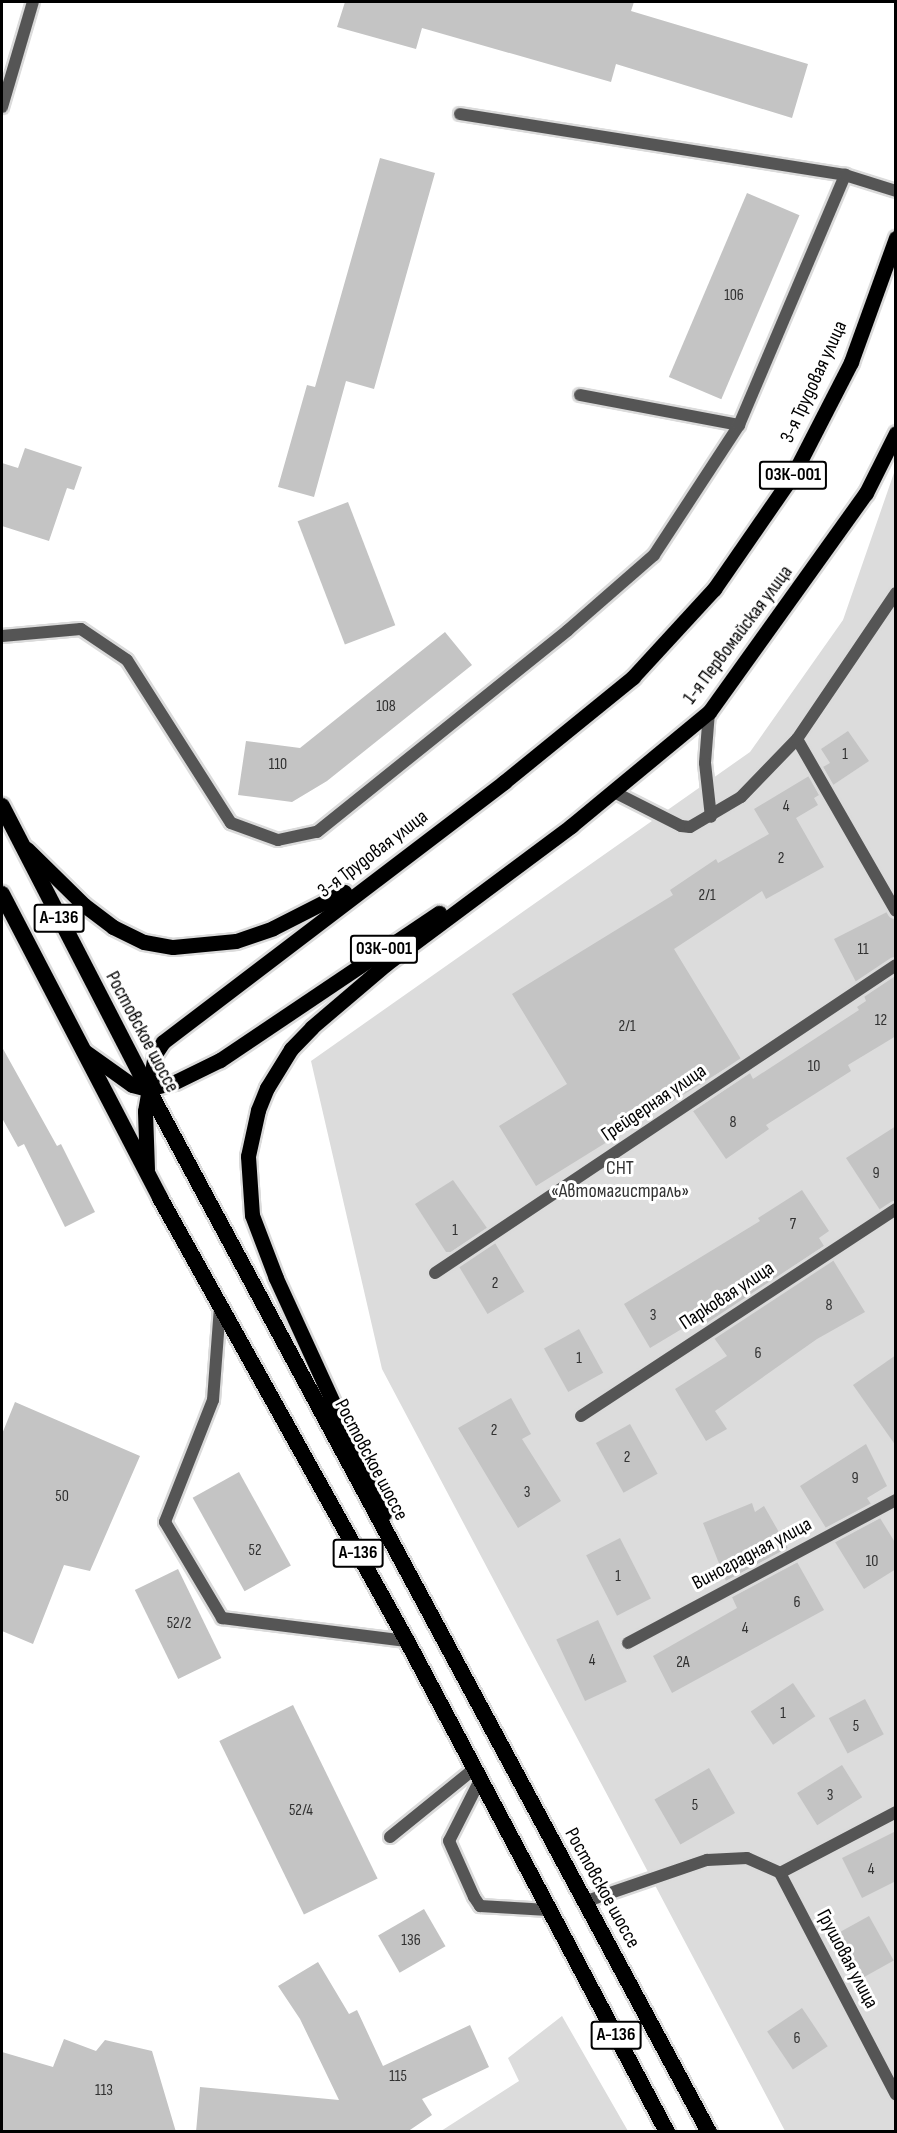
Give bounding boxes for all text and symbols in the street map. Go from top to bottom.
house number: 106 [724,286,744,306]
street label: 3-я Трудовая улица [775,317,853,447]
road number: 03К-001 [758,460,828,490]
street label: 1-я Первомайская улица [678,561,798,709]
house number: 108 [376,697,396,717]
house number: 1 [842,745,848,765]
house number: 110 [269,755,287,775]
house number: 4 [783,797,789,817]
street label: 3-я Трудовая улица [313,805,433,903]
house number: 2 [778,849,784,869]
house number: 2/1 [698,886,716,906]
road number: А-136 [34,903,84,933]
road number: 03К-001 [350,934,418,964]
house number: 11 [857,940,869,960]
street label: Ростовское шоссе [100,967,184,1097]
house number: 12 [875,1011,887,1031]
house number: 2/1 [618,1017,636,1037]
house number: 10 [808,1057,820,1077]
street label: Грейдерная улица [597,1059,711,1147]
house number: 8 [729,1113,737,1133]
park label: СНТ «Автомагистраль» [551,1156,689,1203]
house number: 9 [872,1164,880,1184]
house number: 7 [790,1215,796,1235]
house number: 1 [452,1221,458,1241]
street label: Парковая улица [675,1257,779,1335]
house number: 2 [492,1274,498,1294]
house number: 8 [825,1296,833,1316]
house number: 3 [650,1306,656,1326]
house number: 6 [754,1344,762,1364]
house number: 1 [576,1349,582,1369]
street label: Ростовское шоссе [329,1395,413,1525]
house number: 2 [491,1421,497,1441]
house number: 2 [624,1448,630,1468]
house number: 9 [851,1469,859,1489]
house number: 3 [524,1483,530,1503]
house number: 50 [55,1487,69,1507]
street label: Виноградная улица [688,1513,816,1595]
road number: А-136 [332,1538,384,1568]
house number: 52 [248,1541,262,1561]
house number: 10 [866,1552,878,1572]
house number: 1 [615,1567,621,1587]
house number: 6 [793,1593,801,1613]
house number: 52/2 [167,1614,191,1634]
house number: 4 [742,1619,748,1639]
house number: 4 [589,1651,595,1671]
house number: 2А [676,1653,690,1673]
house number: 1 [780,1704,786,1724]
house number: 5 [853,1717,859,1737]
house number: 3 [827,1786,833,1806]
house number: 5 [692,1796,698,1816]
house number: 52/4 [289,1801,313,1821]
street label: Ростовское шоссе [559,1824,645,1952]
house number: 4 [868,1860,874,1880]
street label: Грушовая улица [811,1905,883,2013]
house number: 136 [401,1931,421,1951]
road number: А-136 [590,2020,642,2050]
house number: 6 [793,2029,801,2049]
house number: 115 [389,2067,407,2087]
house number: 113 [95,2081,113,2101]

